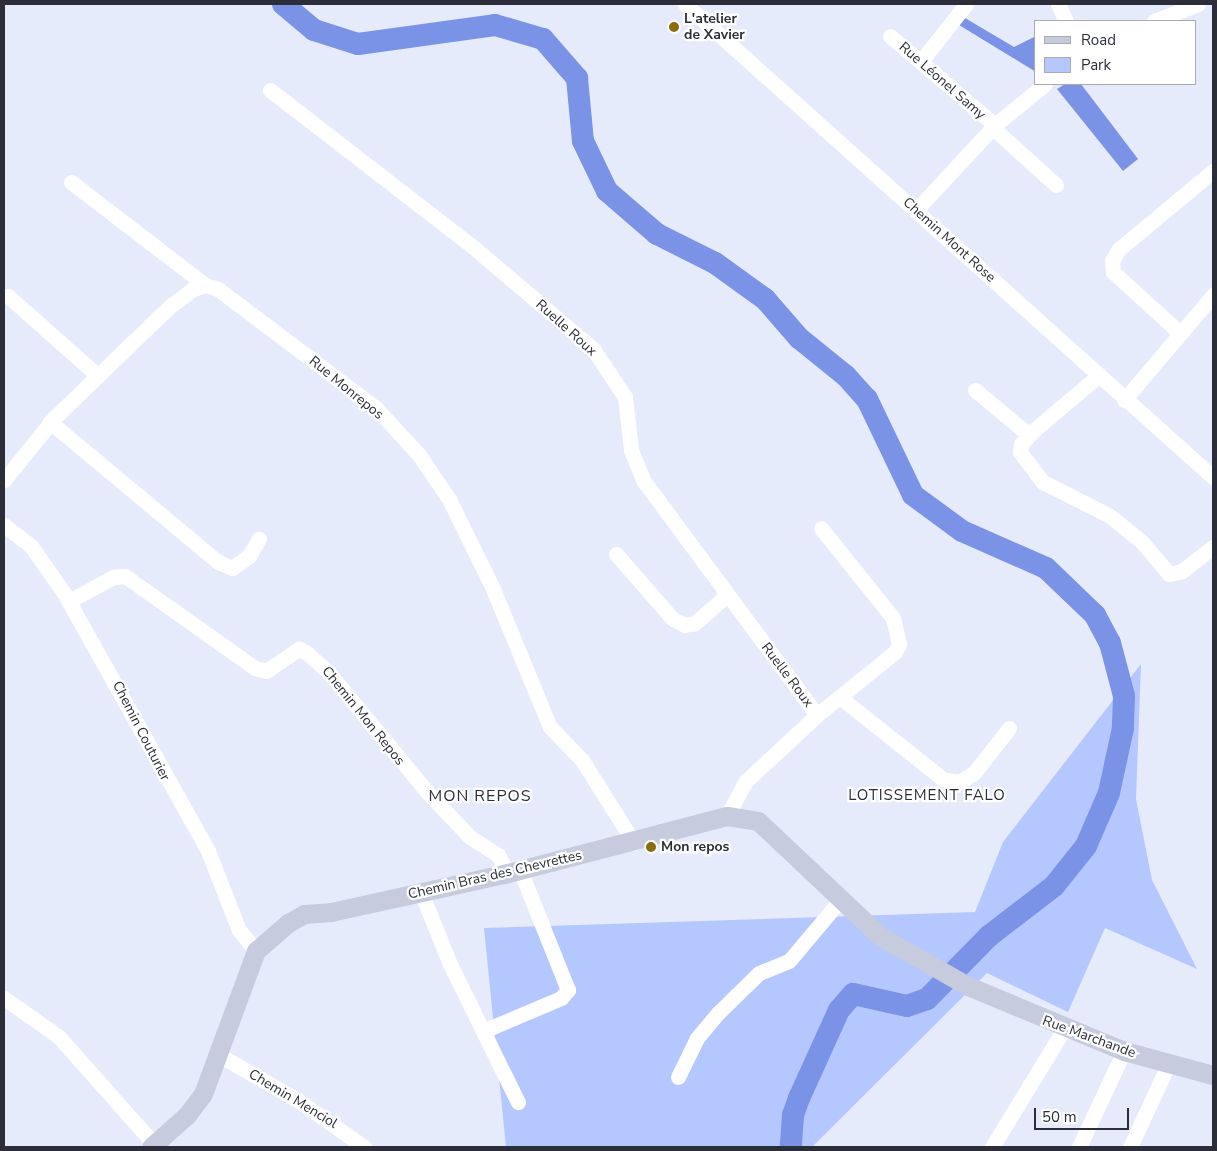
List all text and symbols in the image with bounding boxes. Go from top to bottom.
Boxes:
place label: L'atelier de Xavier [684,11,745,44]
legend [1034,20,1197,85]
marker: L'atelier de Xavier [668,21,680,33]
text: Road [1081,30,1116,50]
street label: Rue Léonel Samy [895,39,989,123]
text: Park [1081,55,1111,75]
street label: Chemin Mont Rose [899,194,999,286]
street label: Ruelle Roux [532,296,600,360]
street label: Rue Monrepos [305,353,387,423]
street label: Ruelle Roux [757,640,817,710]
street label: Chemin Mon Repos [318,663,408,769]
street label: Chemin Couturier [109,678,173,784]
district label: MON REPOS [427,786,533,806]
district label: LOTISSEMENT FALO [846,787,1008,805]
place label: Mon repos [661,839,729,855]
marker: Mon repos [645,841,657,853]
street label: Chemin Bras des Chevrettes [407,847,583,903]
street label: Rue Marchande [1040,1012,1138,1062]
street label: Chemin Menciol [246,1066,340,1132]
scale bar [1037,1098,1132,1130]
text: 50 m [1042,1107,1077,1127]

